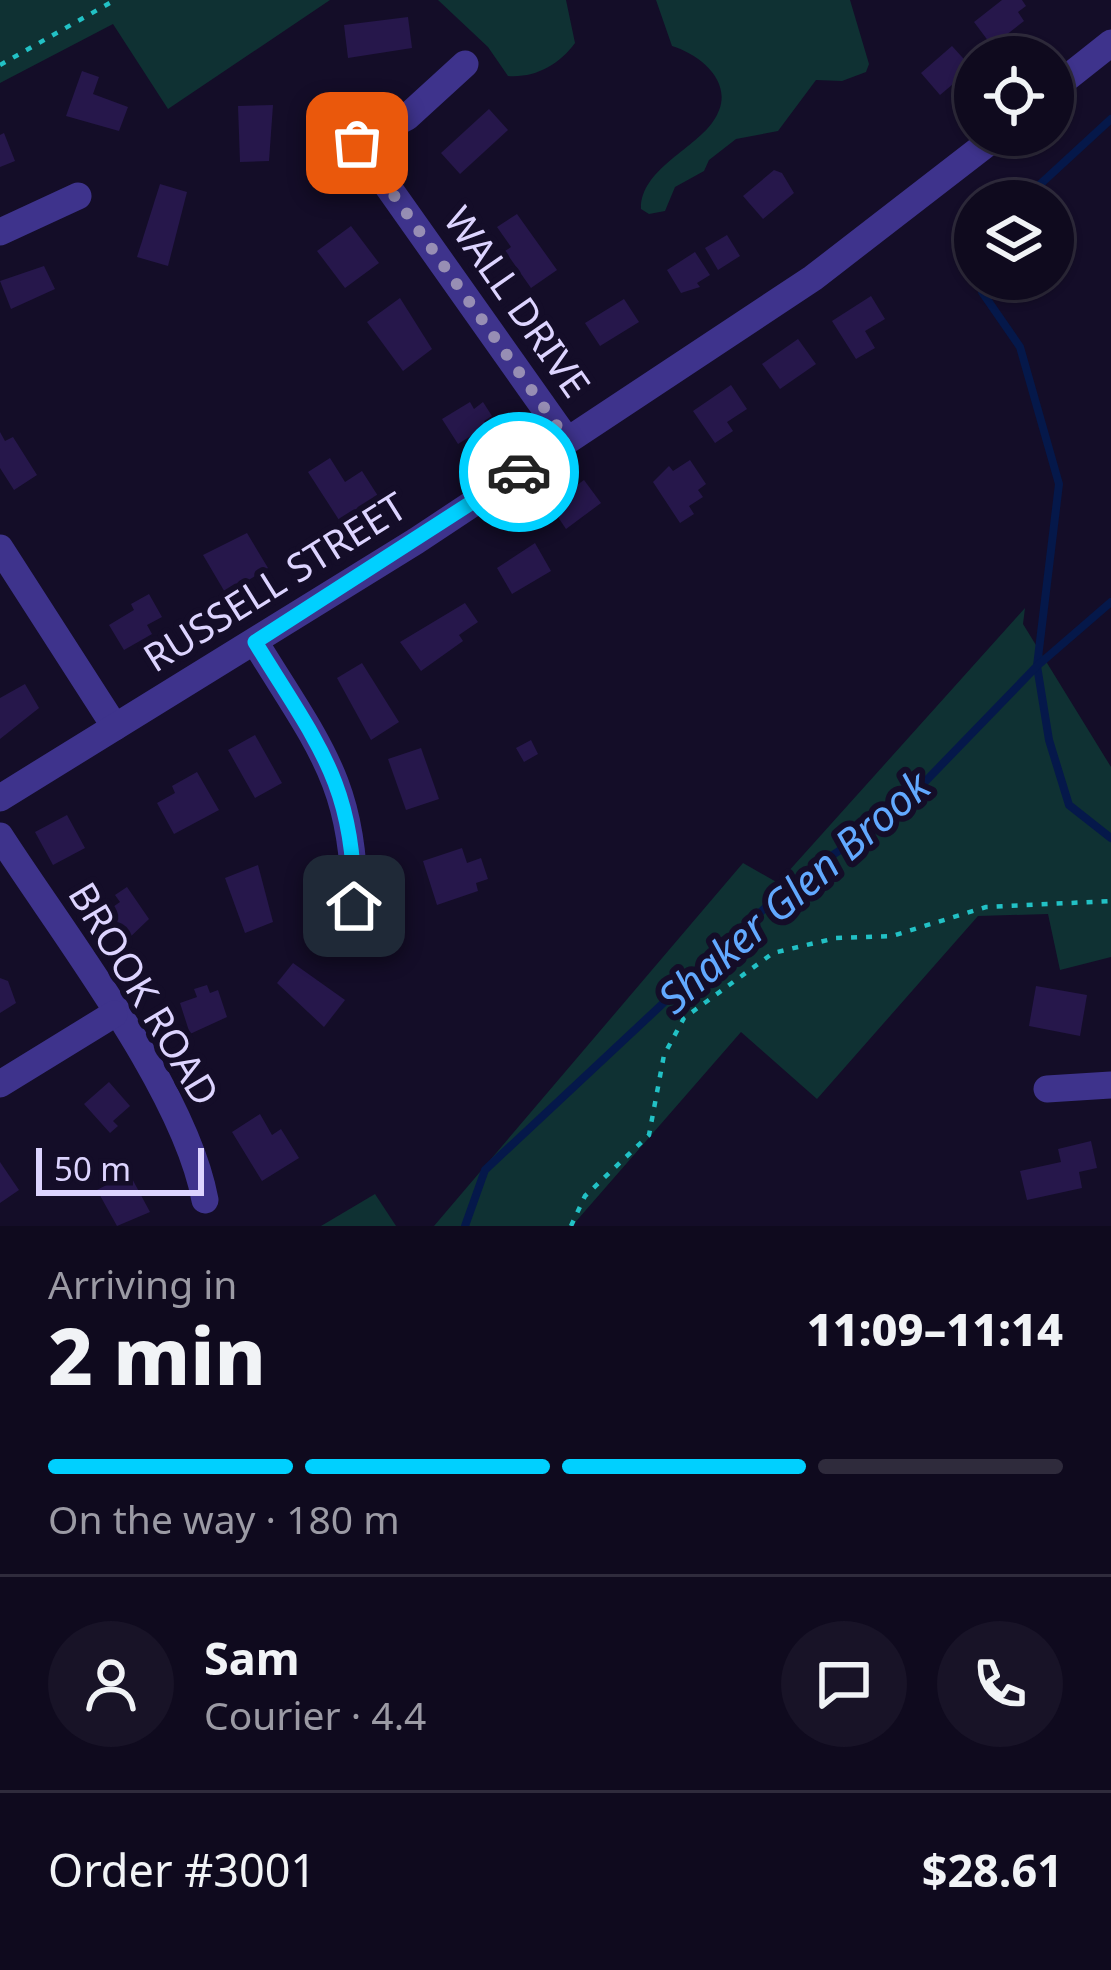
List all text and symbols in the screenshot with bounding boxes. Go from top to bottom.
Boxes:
map controls [954,36,1074,300]
button: locate [954,36,1074,156]
pin [306,92,408,194]
icon: bag [324,110,390,176]
button: layers [954,180,1074,300]
street label: WALL DRIVE [433,195,604,407]
courier [459,412,579,532]
icon: car [486,439,552,505]
street label: RUSSELL STREET [133,478,416,683]
water label: Shaker Glen Brook [645,756,943,1025]
pin [303,855,405,957]
street label: BROOK ROAD [58,872,233,1115]
icon: home [321,873,387,939]
scale bar [36,1142,204,1195]
text: 50 m [54,1146,131,1191]
text: Arriving in [48,1257,237,1310]
text: 11:09–11:14 [807,1298,1063,1359]
text: 2 min [48,1302,266,1408]
text: On the way · 180 m [48,1492,400,1545]
button: person [48,1621,174,1747]
button: chat [781,1621,907,1747]
button: phone [937,1621,1063,1747]
text: Sam [204,1627,300,1688]
text: Courier · 4.4 [204,1688,426,1741]
text: Order #3001 [48,1839,316,1900]
text: $28.61 [922,1839,1063,1900]

